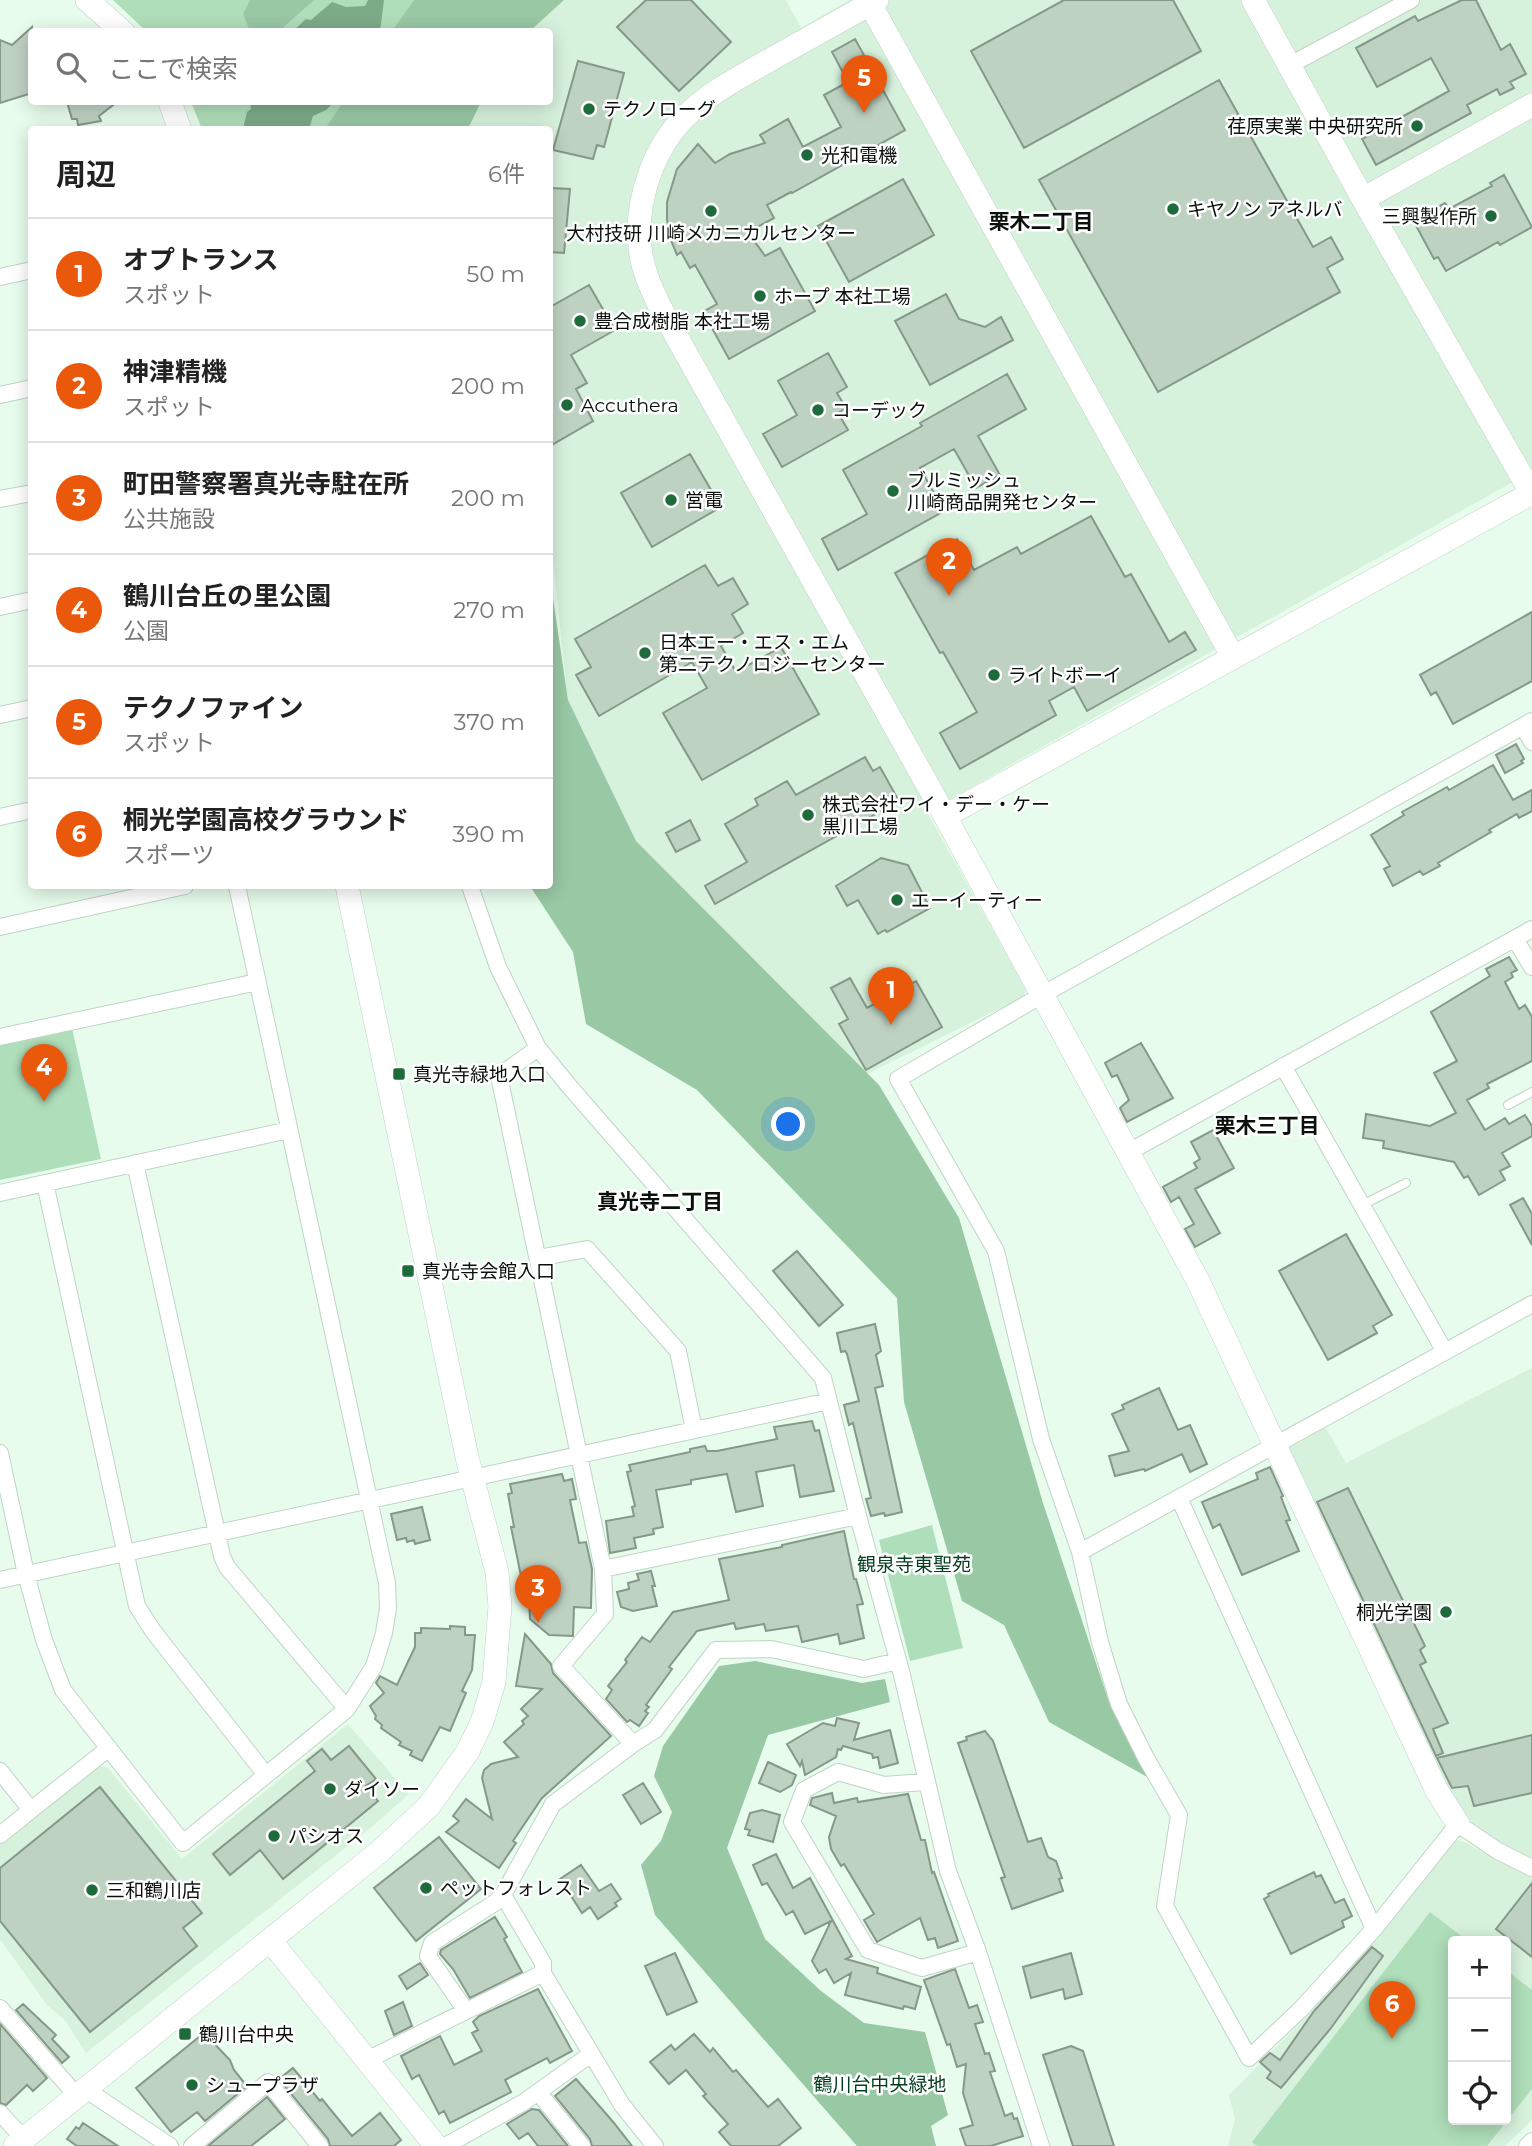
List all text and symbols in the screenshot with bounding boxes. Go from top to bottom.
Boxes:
search box [28,28,553,105]
icon: search [52,48,90,86]
text: ここで検索 [108,53,238,85]
pin: 5 [841,55,887,113]
place label: テクノローグ [603,98,716,121]
marker: テクノローグ [581,101,597,117]
place label: 荏原実業 中央研究所 [1227,115,1403,138]
marker: 荏原実業 中央研究所 [1409,118,1425,134]
place label: 光和電機 [821,144,897,167]
marker: 光和電機 [799,147,815,163]
text: 周辺 [56,156,116,193]
text: 6件 [488,160,525,188]
place label: キヤノン アネルバ [1187,198,1342,221]
marker: キヤノン アネルバ [1165,201,1181,217]
marker: 大村技研 川崎メカニカルセンター [703,203,719,219]
place label: 三興製作所 [1382,205,1477,228]
marker: 三興製作所 [1483,208,1499,224]
district label: 栗木二丁目 [989,209,1094,234]
place label: 大村技研 川崎メカニカルセンター [566,222,856,245]
text: オプトランス [123,244,278,276]
text: 1 [74,260,84,288]
text: 50 m [466,260,525,288]
text: スポット [123,281,215,309]
place label: ホープ 本社工場 [774,285,911,308]
marker: ホープ 本社工場 [752,288,768,304]
place label: 豊合成樹脂 本社工場 [594,310,770,333]
marker: 豊合成樹脂 本社工場 [572,313,588,329]
text: 神津精機 [123,356,227,388]
text: 2 [72,372,86,400]
text: 200 m [451,372,525,400]
text: スポット [123,393,215,421]
place label: Accuthera [581,394,679,417]
marker: Accuthera [559,397,575,413]
place label: コーデック [832,399,927,422]
marker: コーデック [810,402,826,418]
text: 町田警察署真光寺駐在所 [123,468,409,500]
place label: ブルミッシュ 川崎商品開発センター [907,469,1097,514]
marker: ブルミッシュ 川崎商品開発センター [885,483,901,499]
text: 3 [72,484,86,512]
text: 200 m [451,484,525,512]
place label: 営電 [685,489,723,512]
marker: 営電 [663,492,679,508]
text: 公共施設 [123,505,215,533]
pin: 2 [926,538,972,596]
text: 鶴川台丘の里公園 [123,580,331,612]
text: 4 [71,596,87,624]
text: 270 m [453,596,525,624]
text: 公園 [123,617,169,645]
place label: 日本エー・エス・エム 第二テクノロジーセンター [659,631,886,676]
marker: 日本エー・エス・エム 第二テクノロジーセンター [637,645,653,661]
place label: ライトボーイ [1008,664,1122,687]
marker: ライトボーイ [986,667,1002,683]
text: テクノファイン [123,692,303,724]
text: 5 [72,708,86,736]
text: 370 m [454,708,525,736]
text: スポット [123,729,215,757]
place label: 株式会社ワイ・デー・ケー 黒川工場 [822,793,1050,838]
text: 桐光学園高校グラウンド [123,804,409,836]
marker: 株式会社ワイ・デー・ケー 黒川工場 [800,807,816,823]
text: 6 [72,820,86,848]
text: 390 m [452,820,525,848]
text: スポーツ [123,841,215,869]
place label: エーイーティー [911,889,1043,912]
marker: エーイーティー [889,892,905,908]
pin: 1 [868,967,914,1025]
pin: 4 [21,1044,67,1102]
place label: 真光寺緑地入口 [413,1063,546,1086]
marker: 真光寺緑地入口 [391,1066,407,1082]
your location [771,1107,805,1141]
district label: 栗木三丁目 [1215,1113,1320,1138]
district label: 真光寺二丁目 [597,1189,723,1214]
place label: 真光寺会館入口 [422,1260,555,1283]
marker: 真光寺会館入口 [400,1263,416,1279]
park label: 観泉寺東聖苑 [857,1553,971,1576]
pin: 3 [515,1565,561,1623]
place label: 桐光学園 [1356,1601,1432,1624]
marker: 桐光学園 [1438,1604,1454,1620]
place label: ダイソー [344,1778,420,1801]
marker: ダイソー [322,1781,338,1797]
place label: パシオス [288,1825,364,1848]
marker: パシオス [266,1828,282,1844]
place label: ペットフォレスト [440,1877,592,1900]
place label: 三和鶴川店 [106,1879,201,1902]
marker: ペットフォレスト [418,1880,434,1896]
marker: 三和鶴川店 [84,1882,100,1898]
map controls [1448,1936,1511,2125]
button: + [1448,1936,1511,1999]
pin: 6 [1369,1981,1415,2039]
button: − [1448,1999,1511,2062]
place label: 鶴川台中央 [199,2023,294,2046]
marker: 鶴川台中央 [177,2026,193,2042]
button: locate [1448,2062,1511,2125]
park label: 鶴川台中央緑地 [813,2073,947,2096]
place label: シュープラザ [206,2074,319,2097]
marker: シュープラザ [184,2077,200,2093]

